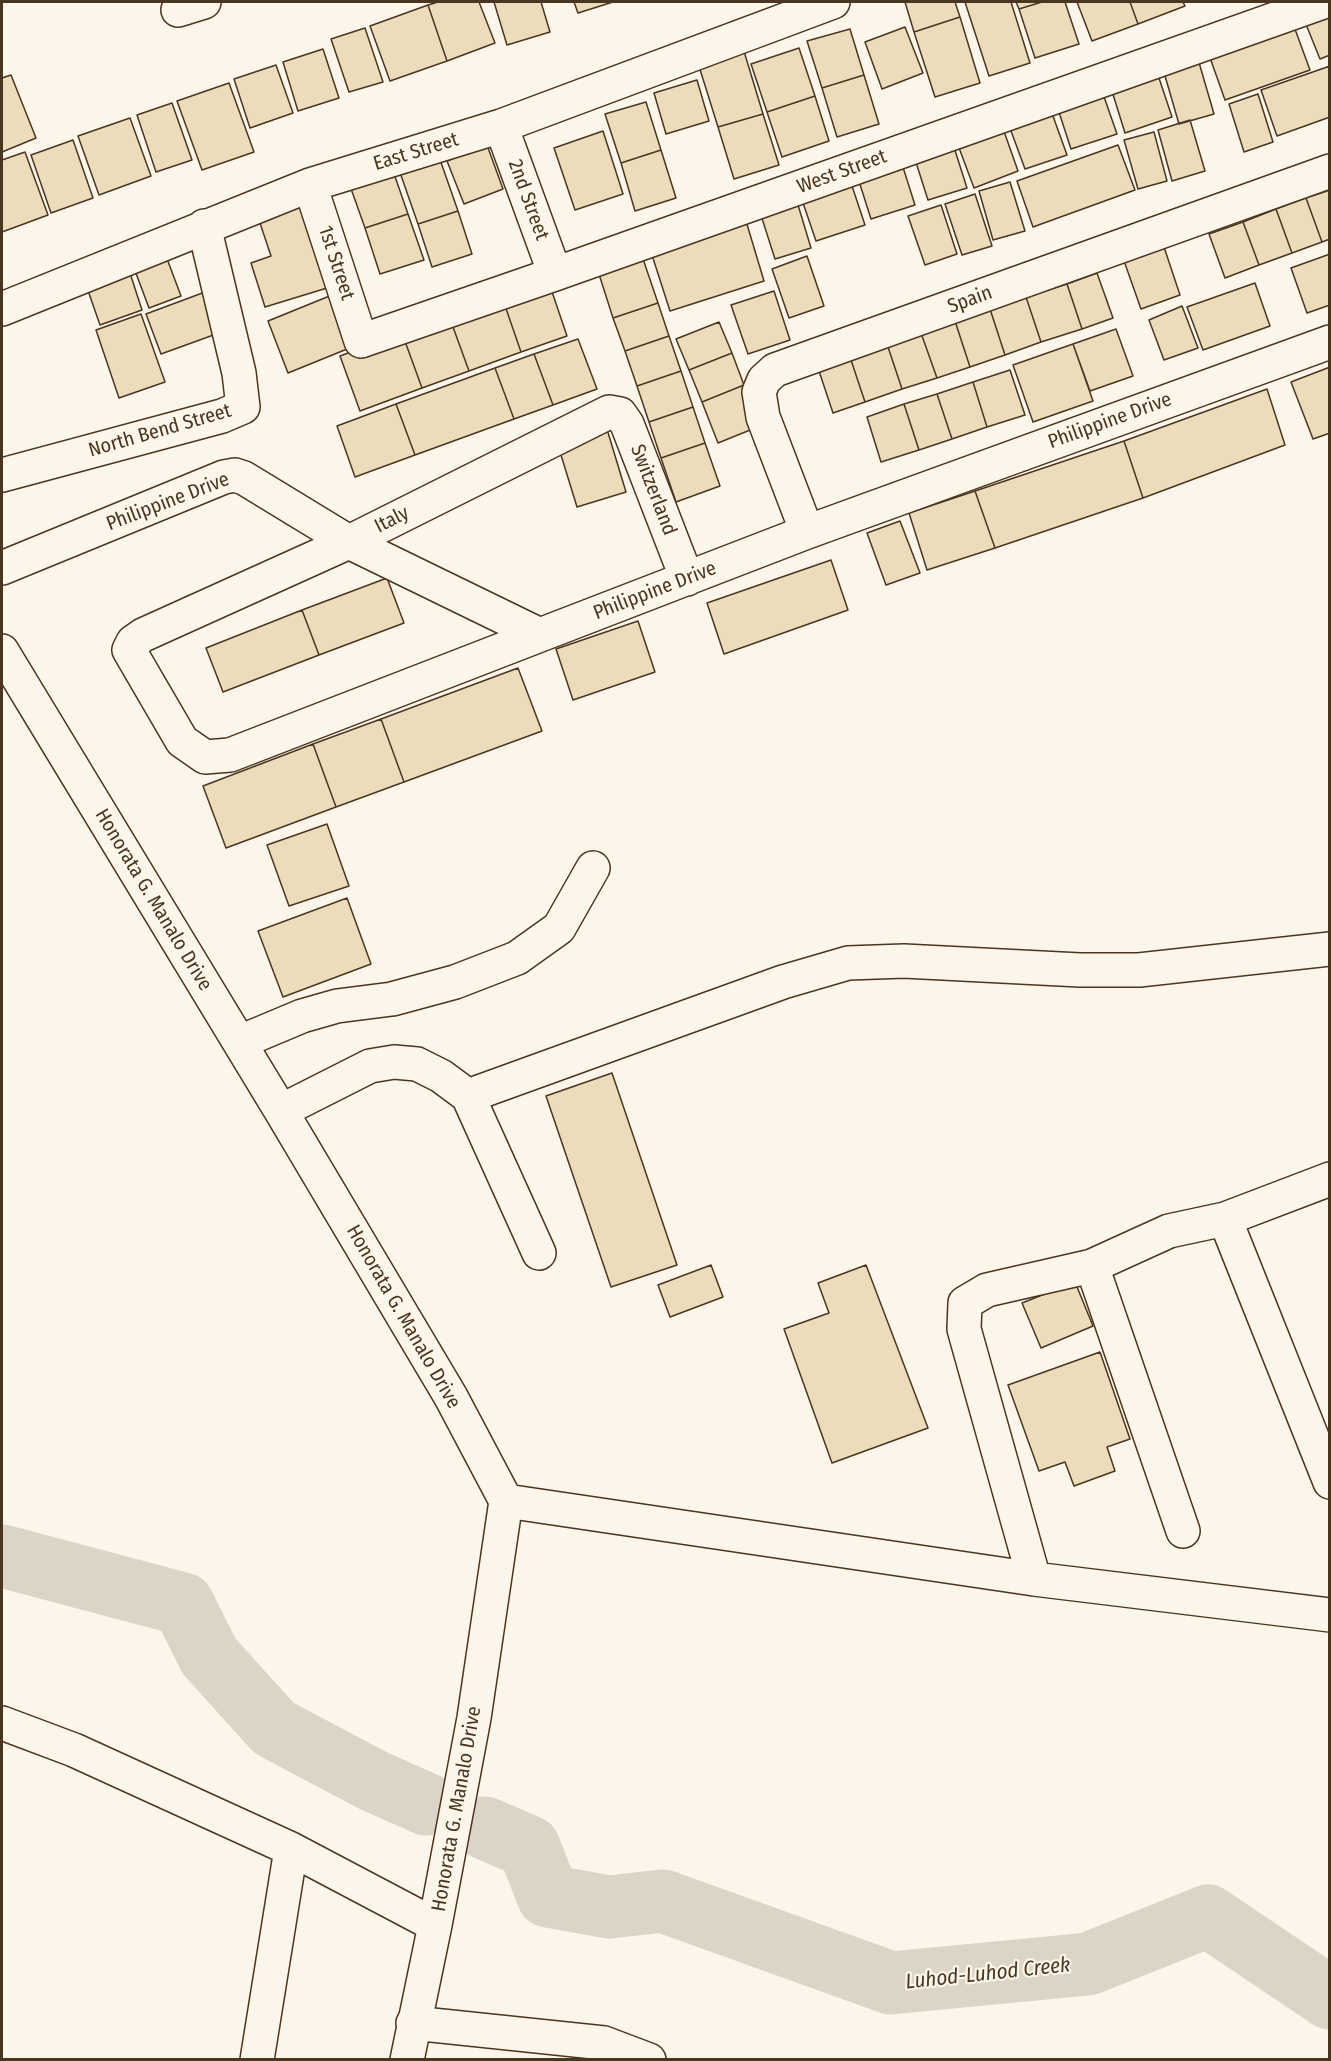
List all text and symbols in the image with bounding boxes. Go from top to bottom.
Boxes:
street label: East Street [371,128,461,176]
street label: West Street [794,145,890,199]
street label: 2nd Street [502,156,554,244]
street label: 1st Street [313,223,359,303]
street label: Spain [944,281,996,319]
street label: Philippine Drive [1045,388,1175,454]
street label: North Bend Street [86,399,234,463]
street label: Switzerland [625,441,681,539]
street label: Philippine Drive [103,468,233,536]
street label: Italy [371,501,413,539]
street label: Philippine Drive [590,557,720,625]
street label: Honorata G. Manalo Drive [89,805,217,995]
street label: Honorata G. Manalo Drive [341,1221,465,1413]
street label: Honorata G. Manalo Drive [427,1704,487,1914]
water label: Luhod-Luhod Creek [904,1953,1072,1995]

